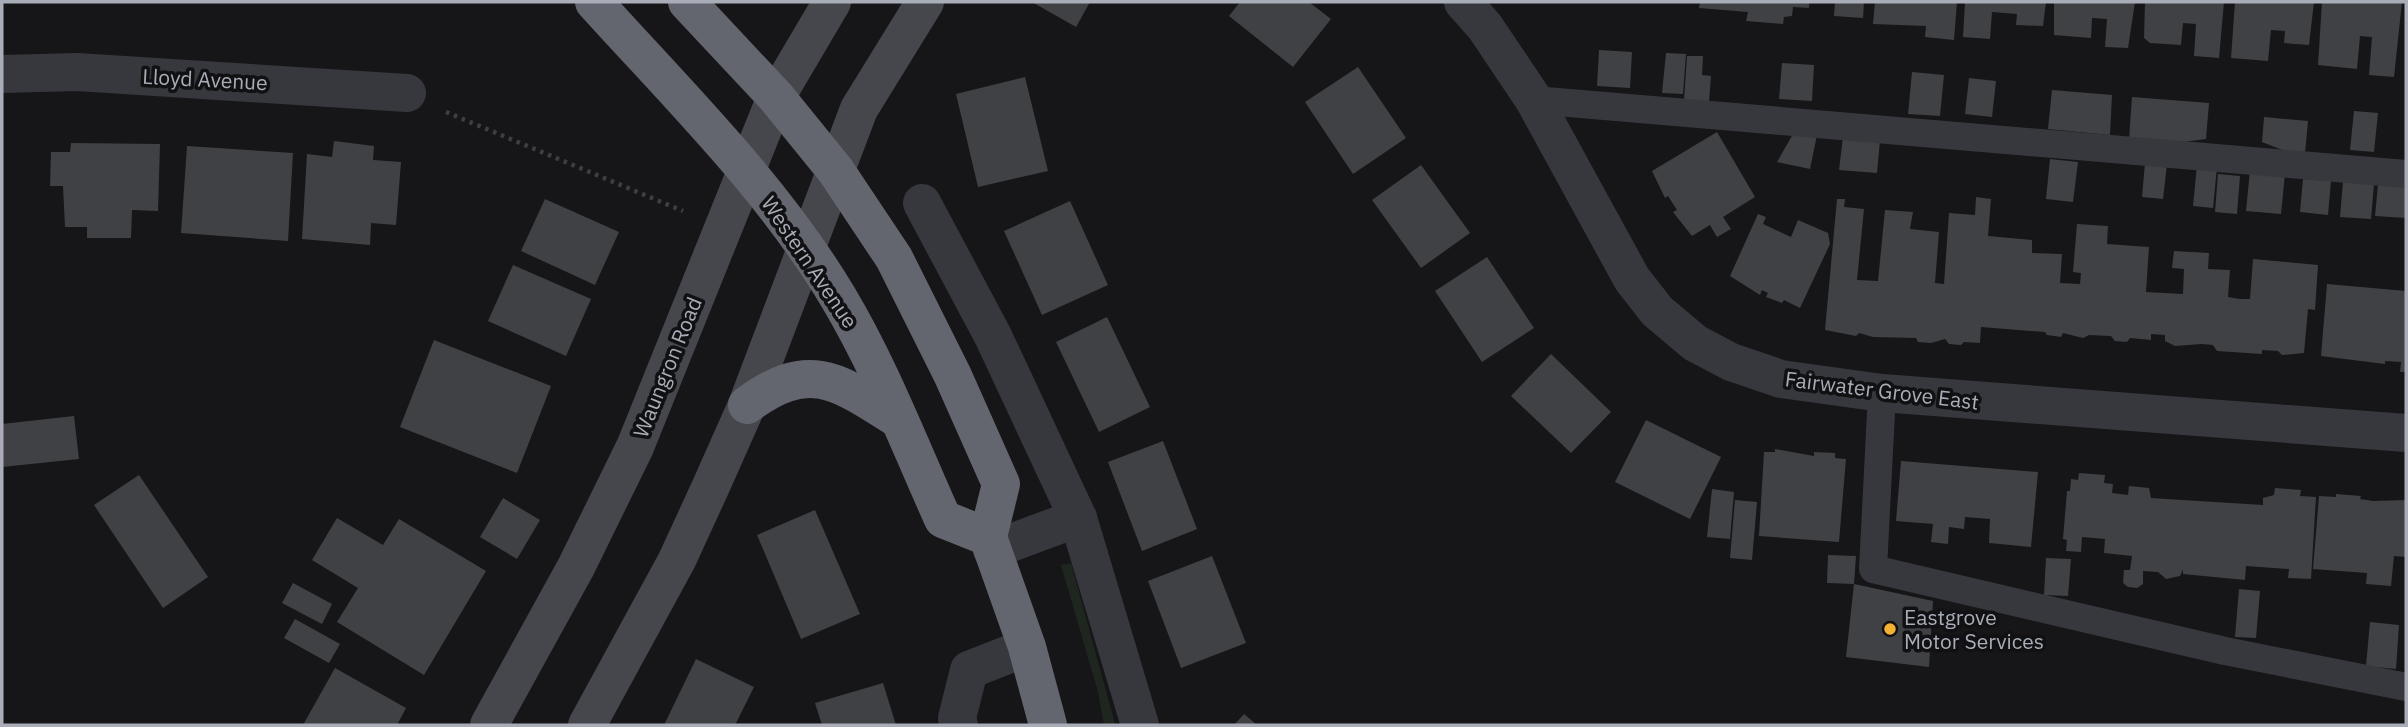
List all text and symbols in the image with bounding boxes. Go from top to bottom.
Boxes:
street label: Lloyd Avenue [142,62,268,96]
street label: Western Avenue [755,191,865,333]
street label: Waungron Road [626,293,708,441]
street label: Fairwater Grove East [1783,364,1981,416]
place label: Eastgrove Motor Services [1904,603,2044,655]
marker: Eastgrove Motor Services [1882,621,1898,637]

